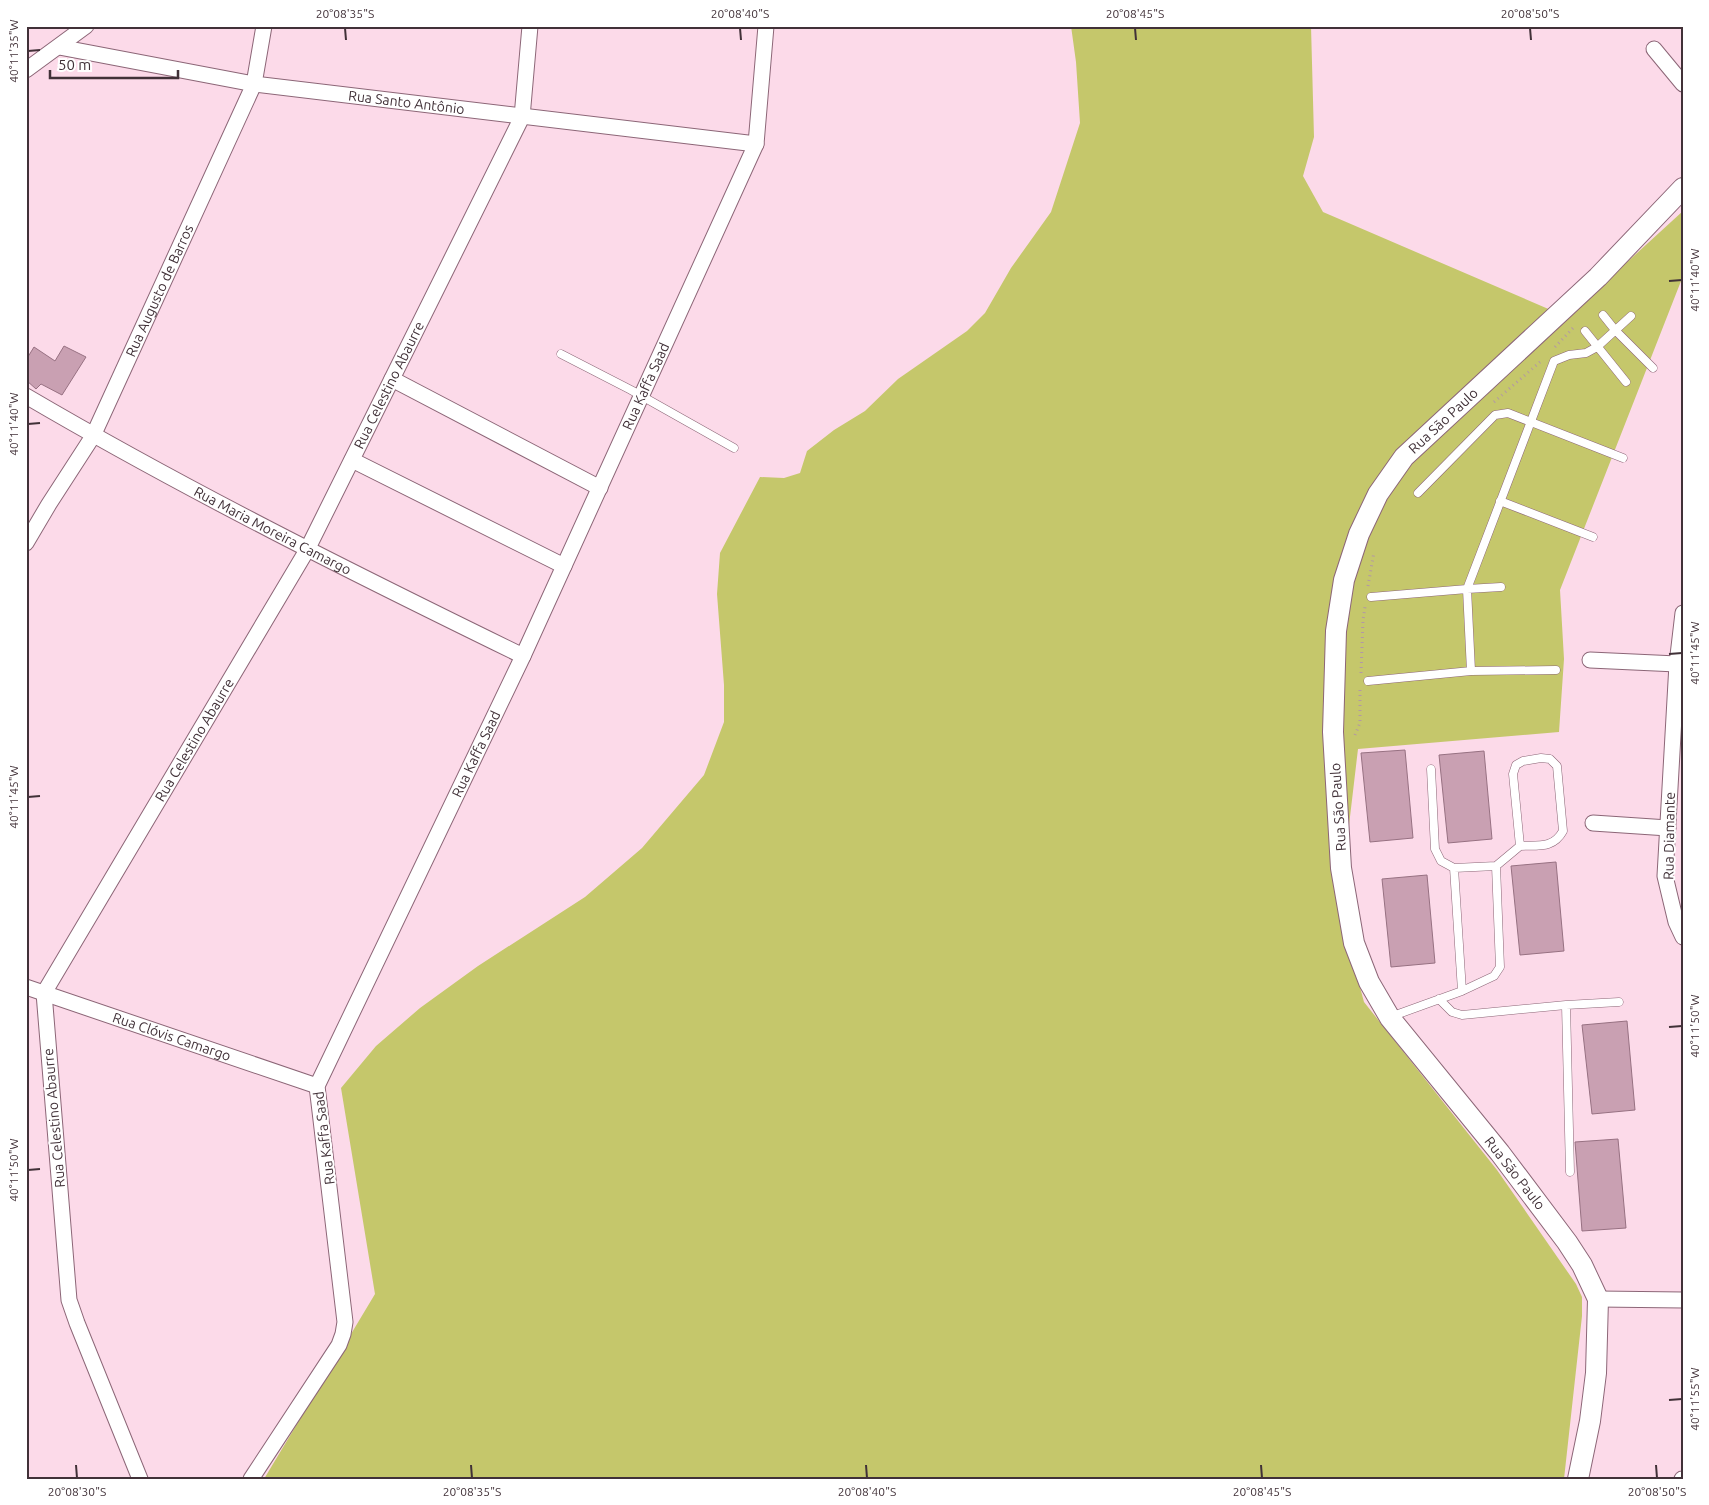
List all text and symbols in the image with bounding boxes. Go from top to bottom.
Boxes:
text: 20°08'35"S [316,7,374,20]
text: 20°08'40"S [711,7,769,20]
text: 20°08'45"S [1106,7,1164,20]
text: 20°08'50"S [1501,7,1559,20]
text: 40°11'35"W [7,19,20,83]
scale bar [50,48,178,80]
text: 50 m [58,56,91,73]
street label: Rua Santo Antônio [347,87,465,117]
street label: Rua Augusto de Barros [122,222,197,359]
text: 40°11'40"W [1688,248,1701,312]
street label: Rua Celestino Abaurre [351,319,427,451]
street label: Rua Kaffa Saad [619,340,672,432]
street label: Rua São Paulo [1405,385,1481,457]
text: 40°11'40"W [7,392,20,456]
street label: Rua Maria Moreira Camargo [191,483,354,578]
text: 40°11'45"W [1688,621,1701,685]
street label: Rua Celestino Abaurre [152,676,237,804]
street label: Rua Kaffa Saad [449,708,504,800]
street label: Rua São Paulo [1327,762,1349,852]
text: 40°11'45"W [7,765,20,829]
street label: Rua Diamante [1660,792,1678,880]
text: 40°11'50"W [1688,994,1701,1058]
street label: Rua Clóvis Camargo [111,1009,233,1064]
street label: Rua Celestino Abaurre [40,1048,68,1188]
street label: Rua Kaffa Saad [310,1090,338,1186]
street label: Rua São Paulo [1481,1133,1549,1213]
text: 40°11'50"W [7,1138,20,1202]
text: 40°11'55"W [1688,1367,1701,1431]
text: 20°08'30"S [48,1485,106,1498]
text: 20°08'35"S [443,1485,501,1498]
text: 20°08'40"S [838,1485,896,1498]
text: 20°08'45"S [1233,1485,1291,1498]
text: 20°08'50"S [1628,1485,1686,1498]

